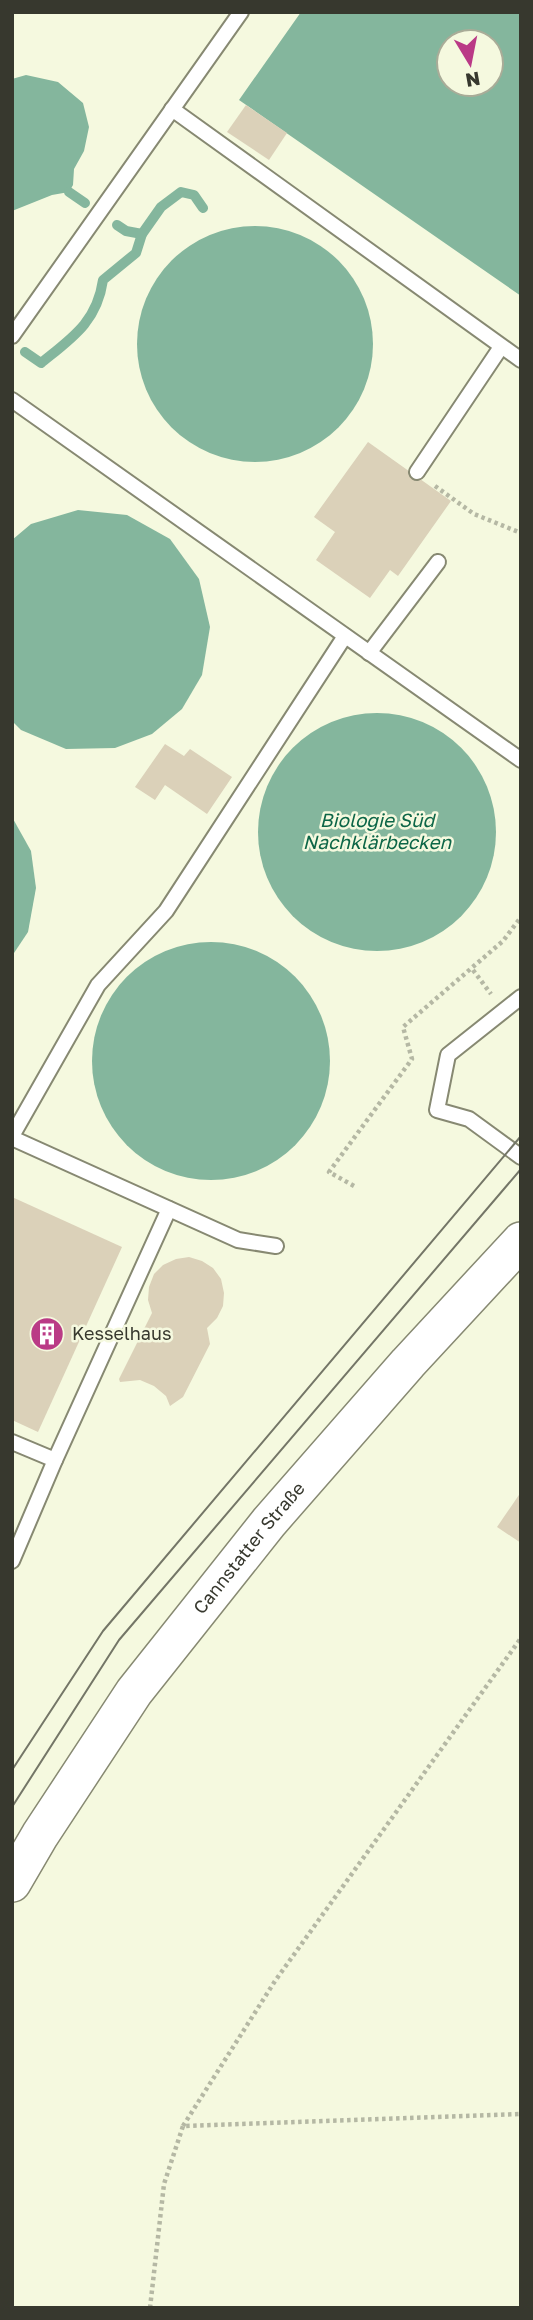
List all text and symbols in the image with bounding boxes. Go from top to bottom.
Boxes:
north arrow [435,28,505,98]
text: N [464,68,482,93]
water label: Biologie Süd Nachklärbecken [303,808,452,853]
building icon: Kesselhaus [28,1315,66,1353]
place label: Kesselhaus [72,1322,171,1344]
street label: Cannstatter Straße [188,1477,309,1618]

